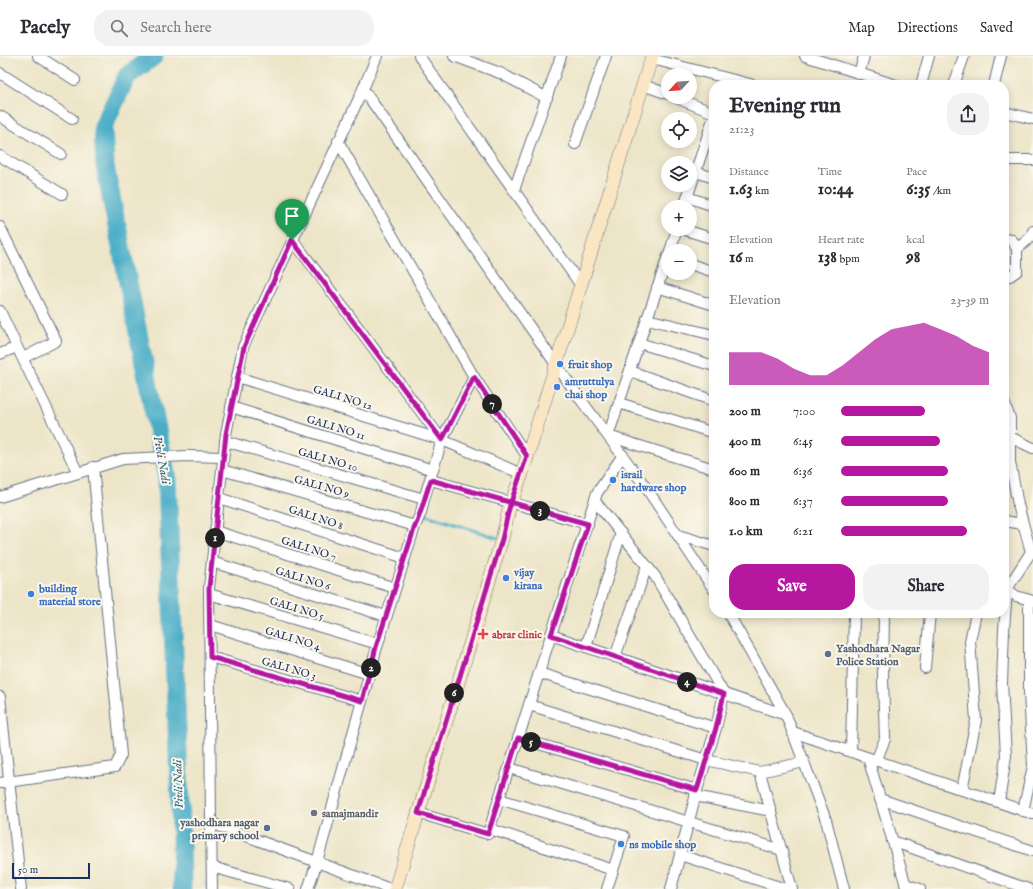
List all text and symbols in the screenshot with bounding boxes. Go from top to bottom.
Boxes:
search box [94,10,374,46]
text: Pacely [20,16,70,40]
icon: search [108,17,130,39]
text: Search here [140,18,212,37]
text: Map [848,19,875,37]
text: Directions [897,19,958,37]
text: Saved [980,19,1013,37]
north arrow [661,68,697,104]
map controls [661,68,697,280]
text: Evening run [729,92,841,120]
button: share [947,93,989,135]
button: locate [661,112,697,148]
text: 21:23 [729,121,754,138]
button: layers [661,156,697,192]
text: Distance [729,165,769,179]
text: Time [818,165,842,179]
text: Pace [906,165,927,179]
text: 1.63 [729,179,753,200]
text: 10:44 [818,179,853,200]
text: 6:35 [906,179,931,200]
text: km [753,184,769,198]
text: /km [931,184,951,198]
pin [275,199,309,240]
button: + [661,200,697,236]
icon: arrive [281,205,303,227]
text: Elevation [729,233,773,247]
text: Heart rate [818,233,865,247]
text: kcal [906,233,925,247]
button: − [661,244,697,280]
text: 16 [729,247,743,268]
text: 138 [818,247,837,268]
text: 98 [906,247,920,268]
text: m [743,252,753,266]
text: bpm [837,252,860,266]
text: Elevation [729,292,781,309]
text: 23–39 m [950,292,989,309]
place label: fruit shop [568,358,612,372]
marker: fruit shop [555,359,565,369]
place label: amruttulya chai shop [565,375,614,402]
street label: GALI NO 12 [311,382,374,414]
marker: amruttulya chai shop [552,382,562,392]
pin: 7 [482,394,502,414]
text: 7 [489,397,495,411]
text: 200 m [729,403,761,420]
text: 7:00 [793,403,815,420]
street label: GALI NO 11 [305,412,367,443]
text: 400 m [729,433,761,450]
text: 6:45 [793,433,813,450]
water label: Pivli Nadi [150,435,173,487]
street label: GALI NO 10 [296,445,359,475]
text: 600 m [729,463,760,480]
text: 6:36 [793,463,812,480]
place label: israil hardware shop [620,468,686,495]
street label: GALI NO 9 [293,472,351,502]
marker: israil hardware shop [608,475,618,485]
text: 800 m [729,493,760,510]
text: 6:37 [793,493,813,510]
pin: 3 [530,501,550,521]
street label: GALI NO 8 [287,503,345,533]
text: 3 [538,504,542,518]
text: 1.0 km [729,523,763,540]
text: 6:21 [793,523,813,540]
pin: 1 [205,528,225,548]
text: 1 [213,531,217,545]
street label: GALI NO 7 [279,533,338,564]
street label: GALI NO 6 [274,564,332,594]
button: Save [729,564,855,610]
button: Share [863,564,989,610]
place label: vijay kirana [513,566,542,593]
marker: vijay kirana [501,573,511,583]
place label: building material store [38,582,101,609]
marker: building material store [26,589,36,599]
street label: GALI NO 5 [268,594,326,624]
street label: GALI NO 4 [263,624,323,654]
marker: abrar clinic [477,628,489,640]
place label: abrar clinic [492,628,542,642]
place label: Yashodhara Nagar Police Station [836,642,921,669]
marker: Yashodhara Nagar Police Station [823,649,833,659]
street label: GALI NO 3 [260,655,318,683]
pin: 2 [361,658,381,678]
text: 2 [368,661,374,675]
pin: 4 [677,672,697,692]
text: 4 [684,675,690,689]
pin: 6 [444,683,464,703]
text: 6 [452,686,456,700]
pin: 5 [521,732,541,752]
text: 5 [529,735,533,749]
water label: Pivli Nadi [170,758,187,809]
place label: samajmandir [322,807,379,821]
marker: samajmandir [309,808,319,818]
place label: yashodhara nagar primary school [179,816,260,843]
marker: yashodhara nagar primary school [262,823,272,833]
place label: ns mobile shop [629,838,696,852]
marker: ns mobile shop [616,839,626,849]
scale bar [12,861,90,880]
text: 50 m [18,863,38,877]

